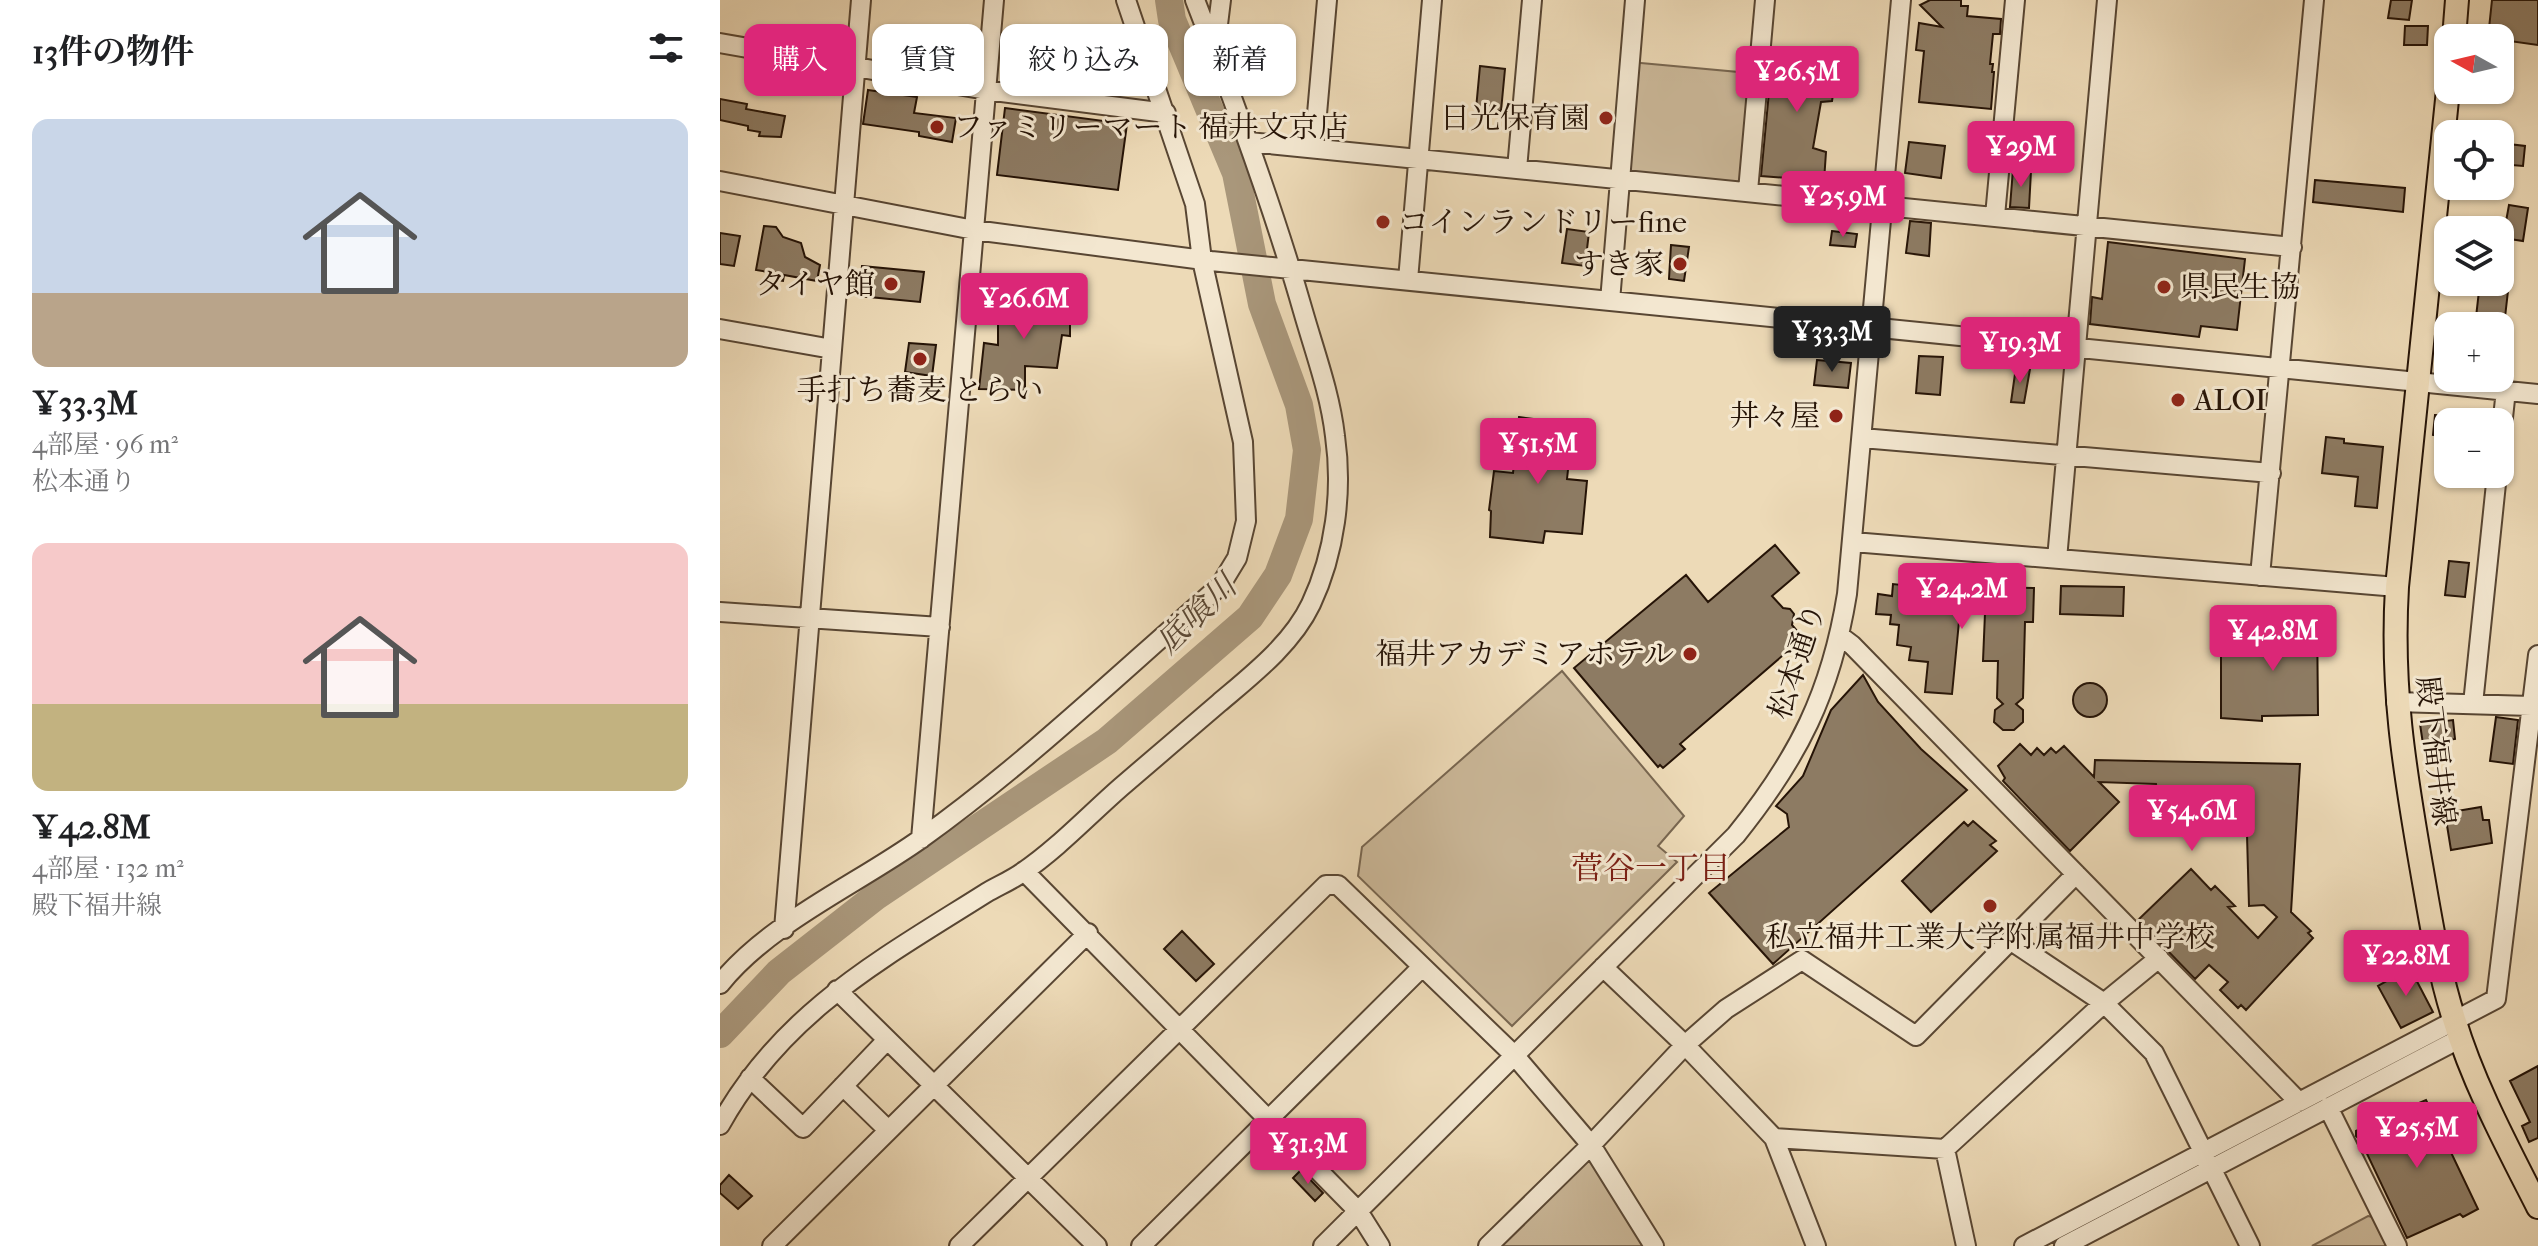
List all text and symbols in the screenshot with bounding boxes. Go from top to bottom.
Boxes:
chip: 購入 [744,24,856,96]
chip: 賃貸 [872,24,984,96]
chip: 絞り込み [1000,24,1168,96]
chip: 新着 [1184,24,1296,96]
north arrow [2434,24,2514,104]
map controls [2434,24,2514,488]
icon: filters [644,26,688,70]
text: 13件の物件 [32,32,194,72]
pin: ¥26.5M [1732,46,1862,114]
text: ¥26.5M [1754,56,1840,87]
place label: 日光保育園 [1440,101,1590,136]
marker: 日光保育園 [1597,109,1615,127]
place label: ファミリーマート 福井文京店 [953,110,1349,145]
marker: ファミリーマート 福井文京店 [928,118,946,136]
button: locate [2434,120,2514,200]
pin: ¥29M [1974,121,2068,189]
text: ¥29M [1985,131,2057,162]
icon: home [288,171,432,315]
pin: ¥25.9M [1778,171,1908,239]
text: ¥25.9M [1800,181,1886,212]
place label: コインランドリーfine [1399,205,1687,240]
marker: コインランドリーfine [1374,213,1392,231]
button: layers [2434,216,2514,296]
place label: すき家 [1574,247,1664,282]
marker: すき家 [1671,255,1689,273]
place label: タイヤ館 [756,267,875,302]
place label: 県民生協 [2180,270,2300,305]
pin: ¥26.6M [959,273,1089,341]
marker: タイヤ館 [882,275,900,293]
marker: 県民生協 [2155,278,2173,296]
text: ¥26.6M [979,283,1069,314]
pin: ¥33.3M [1767,306,1897,374]
button: + [2434,312,2514,392]
text: ¥33.3M [1792,316,1873,347]
pin: ¥19.3M [1955,317,2085,385]
text: ¥19.3M [1979,327,2061,358]
marker: 手打ち蕎麦 とらい [911,350,929,368]
place label: 手打ち蕎麦 とらい [797,373,1043,408]
text: ¥33.3M [32,383,138,423]
place label: ALOI [2193,383,2267,418]
marker: ALOI [2169,391,2187,409]
place label: 丼々屋 [1730,399,1820,434]
marker: 丼々屋 [1827,407,1845,425]
button: − [2434,408,2514,488]
pin: ¥51.5M [1473,418,1603,486]
text: ¥51.5M [1498,428,1578,459]
text: 4部屋 · 96 m² [32,429,178,460]
text: 松本通り [32,466,136,497]
pin: ¥24.2M [1897,563,2027,631]
water label: 底喰川 [1149,566,1246,661]
text: ¥24.2M [1916,573,2008,604]
icon: home [288,595,432,739]
street label: 松本通り [1762,599,1833,724]
pin: ¥42.8M [2208,605,2338,673]
text: ¥42.8M [2228,615,2318,646]
place label: 福井アカデミアホテル [1376,637,1674,672]
marker: 福井アカデミアホテル [1681,645,1699,663]
street label: 殿下福井線 [2409,674,2462,828]
pin: ¥54.6M [2127,785,2257,853]
text: ¥54.6M [2147,795,2237,826]
text: ¥42.8M [32,807,151,847]
district label: 菅谷一丁目 [1571,850,1731,887]
text: 4部屋 · 132 m² [32,853,184,884]
text: 殿下福井線 [32,890,162,921]
marker: 私立福井工業大学附属福井中学校 [1981,897,1999,915]
place label: 私立福井工業大学附属福井中学校 [1765,920,2215,955]
pin: ¥22.8M [2341,930,2471,998]
text: ¥22.8M [2362,940,2450,971]
pin: ¥25.5M [2352,1102,2482,1170]
text: ¥25.5M [2375,1112,2459,1143]
pin: ¥31.3M [1243,1118,1373,1186]
text: ¥31.3M [1268,1128,1348,1159]

